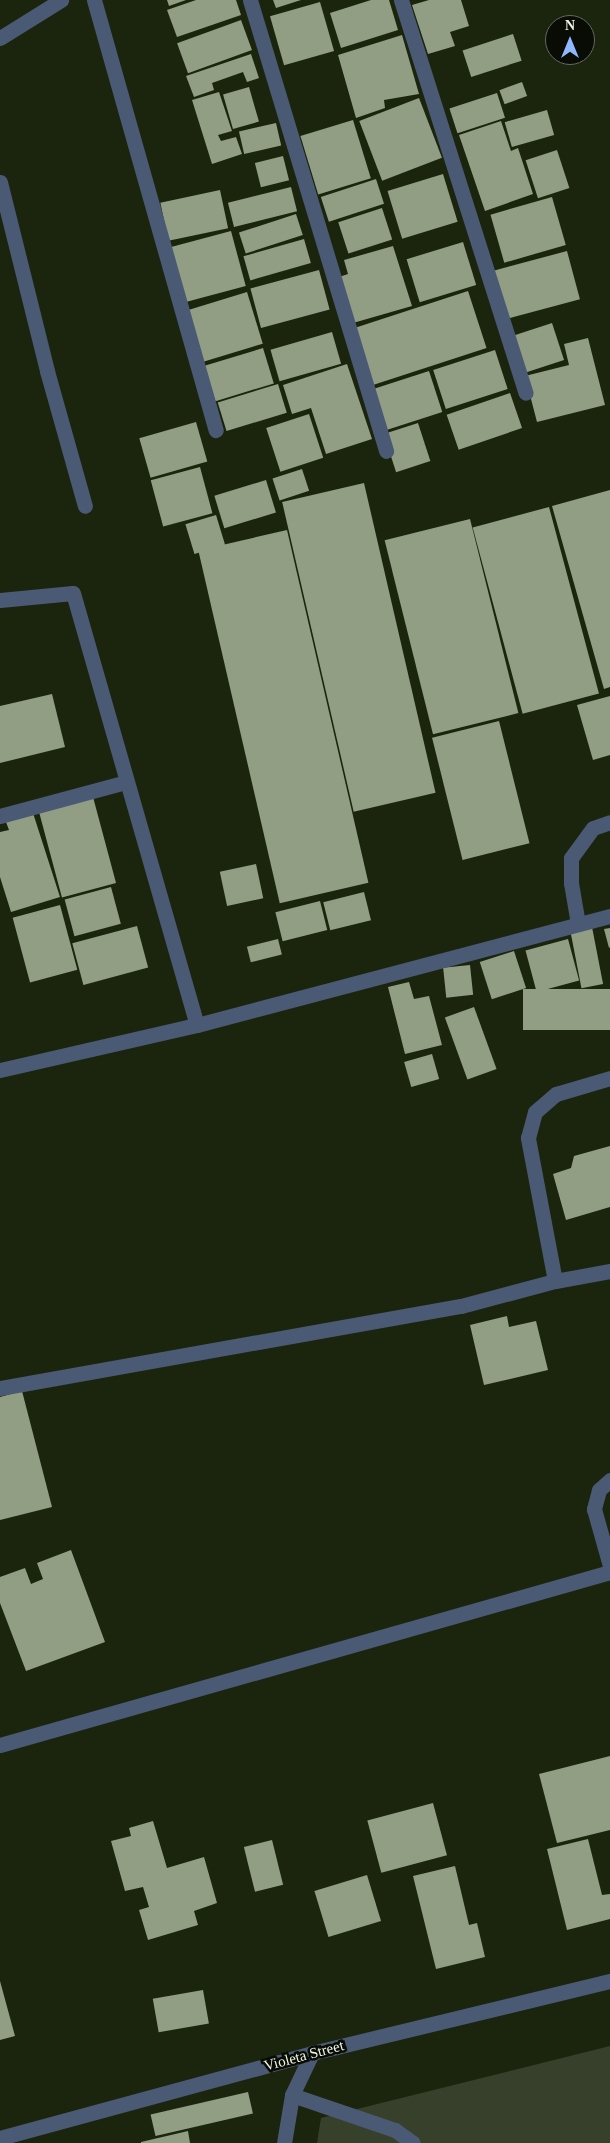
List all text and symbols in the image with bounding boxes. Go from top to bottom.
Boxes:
north arrow [545,15,595,65]
text: N [565,18,575,33]
street label: Violeta Street [262,2037,346,2075]

